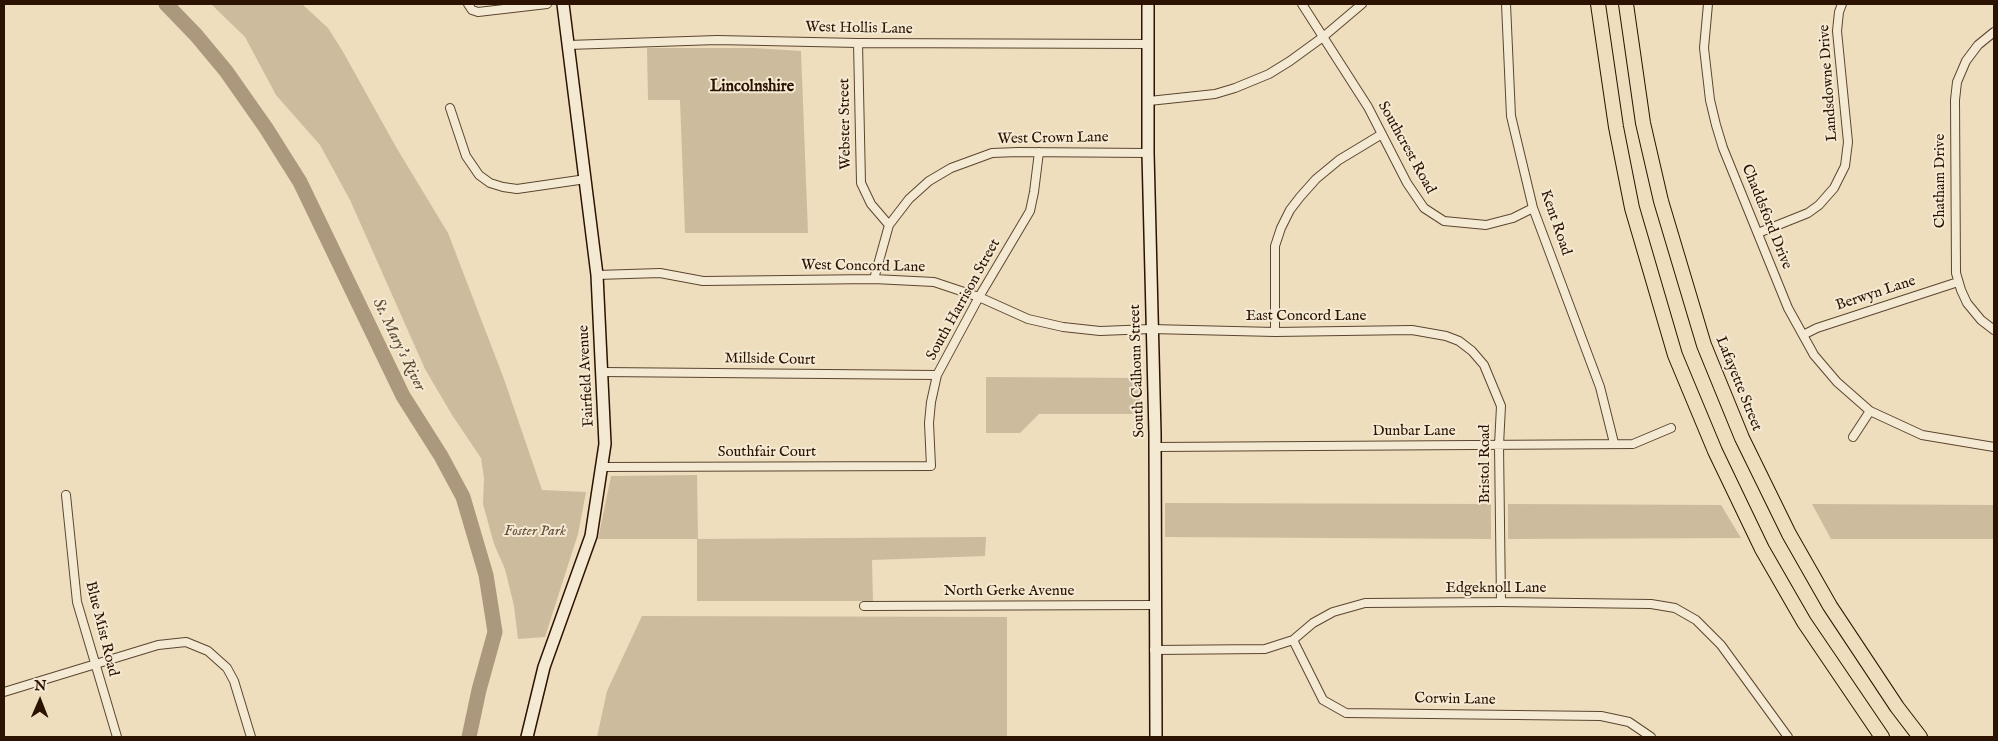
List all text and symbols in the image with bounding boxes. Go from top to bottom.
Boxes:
street label: West Hollis Lane [805,19,913,39]
street label: Landsdowne Drive [1816,24,1842,142]
district label: Lincolnshire [710,78,794,98]
street label: Webster Street [836,78,856,170]
street label: Southcrest Road [1373,99,1439,197]
street label: West Crown Lane [997,129,1109,149]
street label: Chatham Drive [1932,134,1950,228]
street label: Chaddsford Drive [1737,162,1795,272]
street label: Kent Road [1535,188,1575,258]
street label: South Harrison Street [923,236,1005,364]
street label: West Concord Lane [801,257,925,277]
street label: Berwyn Lane [1834,273,1918,315]
water label: St. Mary's River [367,296,429,394]
street label: South Calhoun Street [1127,304,1149,438]
street label: East Concord Lane [1246,308,1366,326]
street label: Fairfield Avenue [575,325,599,427]
street label: Lafayette Street [1711,334,1765,434]
street label: Millside Court [724,350,816,370]
street label: Dunbar Lane [1372,423,1456,441]
street label: Bristol Road [1477,424,1495,504]
street label: Southfair Court [718,444,816,462]
park label: Foster Park [504,523,566,541]
street label: Blue Mist Road [80,579,122,679]
street label: Edgeknoll Lane [1446,580,1546,598]
street label: North Gerke Avenue [944,583,1074,601]
north arrow [15,676,65,726]
text: N [34,677,46,695]
street label: Corwin Lane [1414,690,1496,710]

